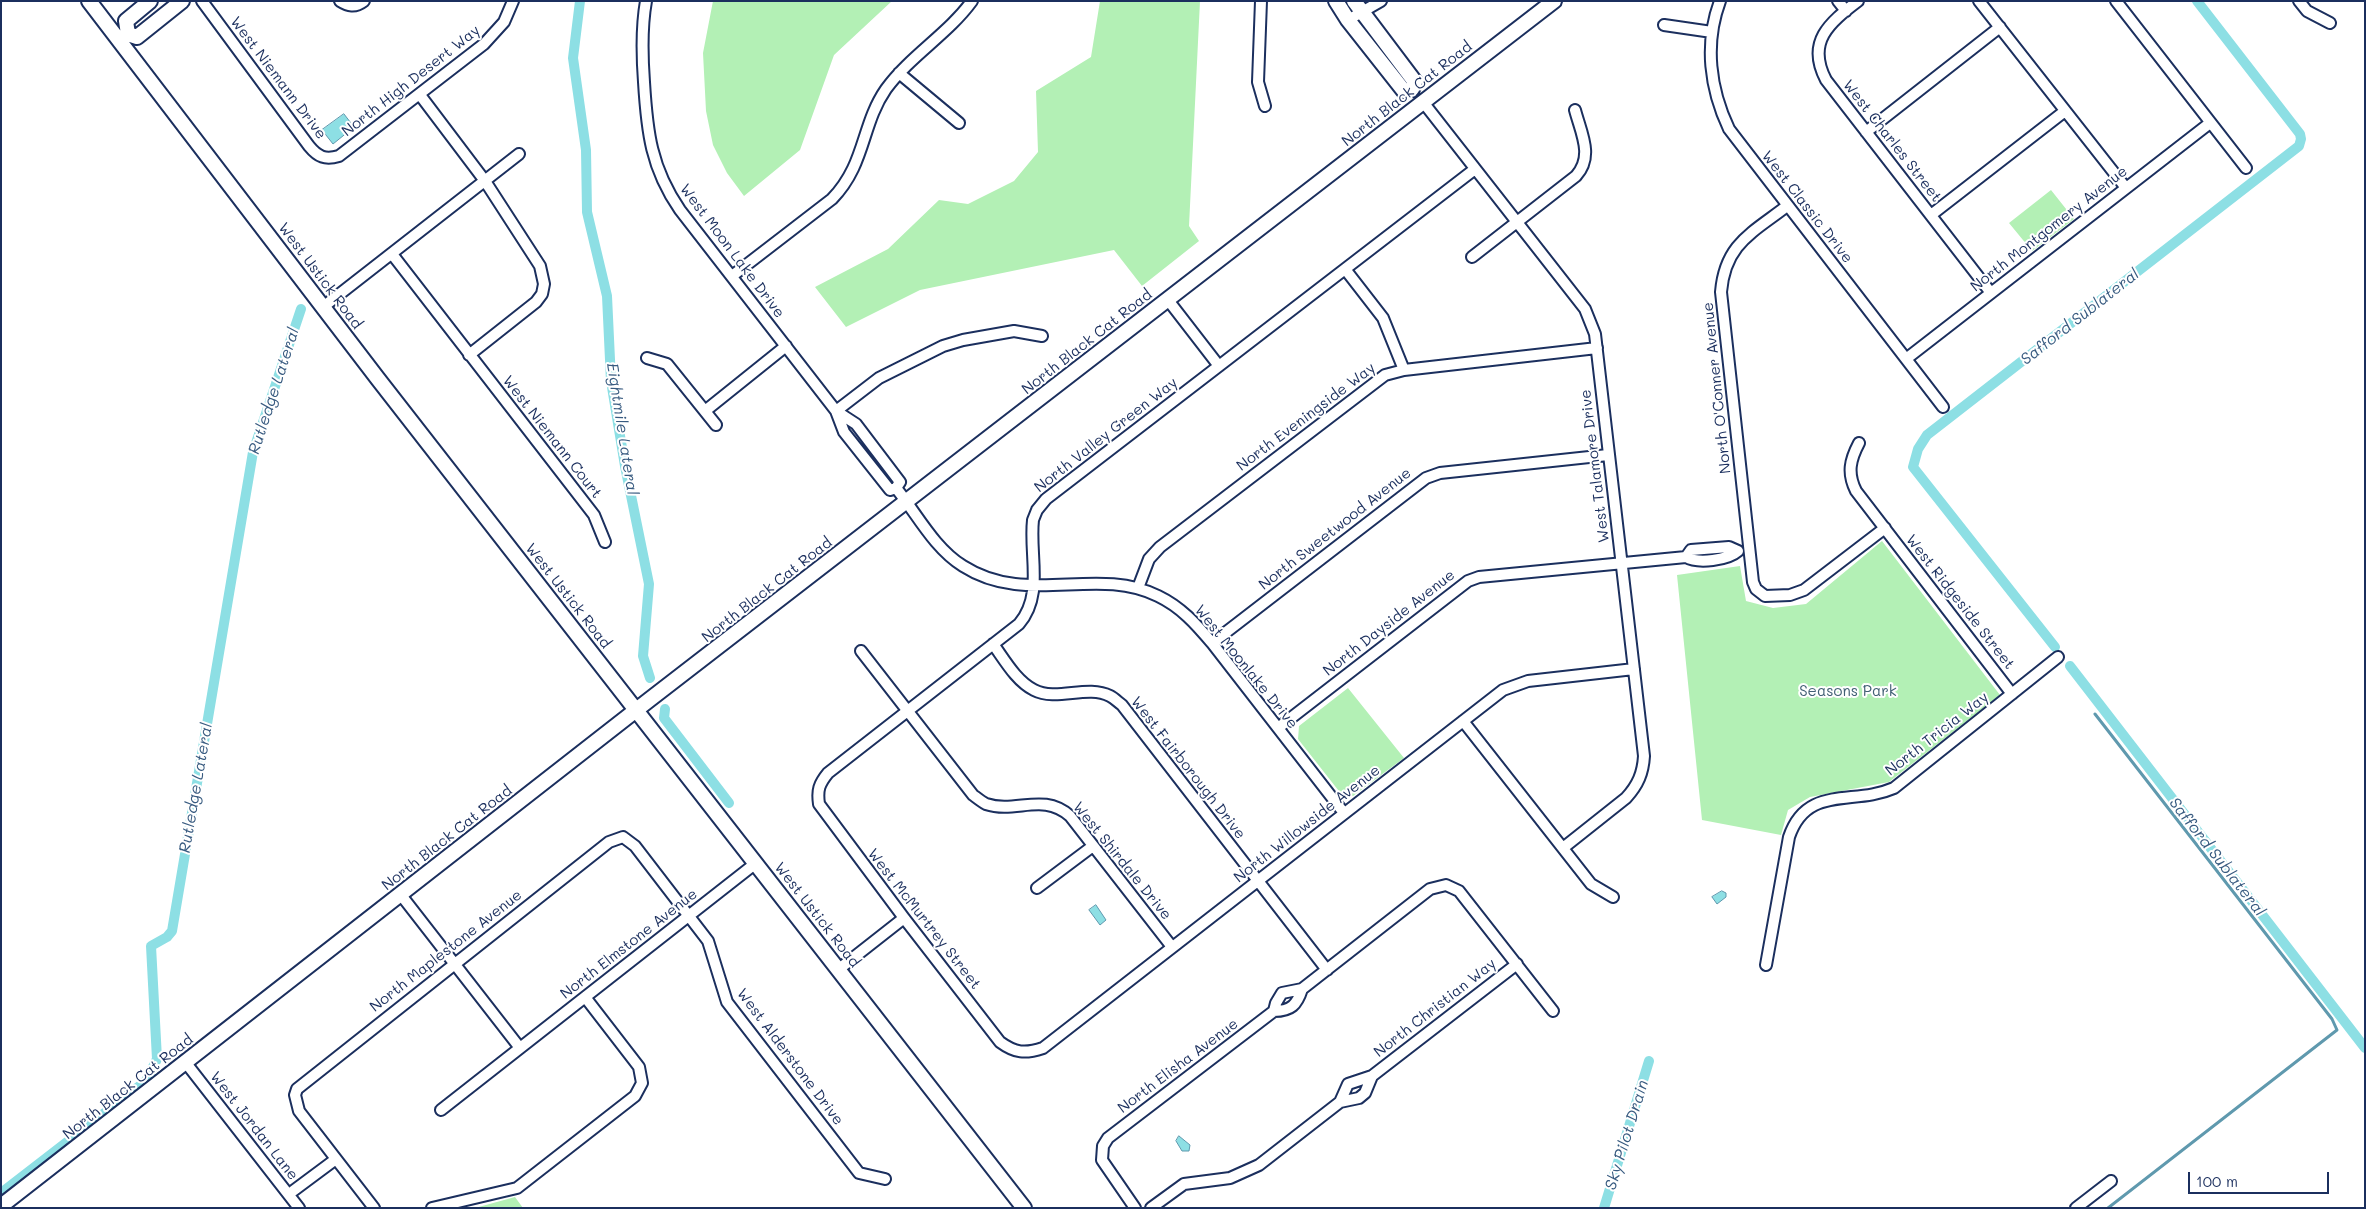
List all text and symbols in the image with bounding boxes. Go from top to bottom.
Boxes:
street label: West Niemann Drive [226,13,330,143]
street label: North High Desert Way [338,22,484,140]
street label: North Black Cat Road [1338,38,1476,150]
street label: West Charles Street [1839,76,1945,206]
street label: West Classic Drive [1758,147,1856,267]
street label: North Montgomery Avenue [1967,162,2131,296]
street label: West Moon Lake Drive [676,181,788,321]
street label: West Ustick Road [274,219,366,333]
water label: Safford Sublateral [2017,265,2143,369]
street label: North Black Cat Road [1018,286,1156,398]
street label: North O'Conner Avenue [1699,301,1735,475]
water label: Rutledge Lateral [245,325,303,457]
street label: North Eveningside Way [1233,359,1379,475]
water label: Eightmile Lateral [602,362,642,496]
street label: West Niemann Court [499,372,605,502]
street label: North Valley Green Way [1031,374,1181,496]
street label: West Talamore Drive [1577,388,1613,544]
street label: North Sweetwood Avenue [1255,464,1415,594]
street label: West Ridgeside Street [1902,531,2018,673]
street label: North Black Cat Road [698,534,836,646]
street label: West Ustick Road [521,540,615,652]
street label: North Dayside Avenue [1320,566,1458,680]
street label: West Moonlake Drive [1191,601,1301,733]
park label: Seasons Park [1799,682,1897,700]
street label: North Tricia Way [1882,688,1992,780]
street label: West Fairborough Drive [1127,693,1249,843]
water label: Rutledge Lateral [175,721,217,855]
street label: North Willowside Avenue [1230,761,1384,887]
street label: North Black Cat Road [378,782,516,894]
water label: Safford Sublateral [2165,794,2269,920]
street label: West Shirdale Drive [1069,798,1175,924]
street label: West McMurtrey Street [864,845,984,993]
street label: West Ustick Road [770,859,864,971]
street label: North Elmstone Avenue [557,885,701,1003]
street label: North Maplestone Avenue [366,886,526,1016]
street label: North Christian Way [1370,955,1500,1061]
street label: West Alderstone Drive [733,985,847,1129]
street label: North Elisha Avenue [1114,1015,1242,1117]
street label: North Black Cat Road [59,1031,197,1143]
street label: West Jordan Lane [206,1068,302,1184]
water label: Sky Pilot Drain [1601,1078,1653,1192]
scale bar [2191,1162,2332,1194]
text: 100 m [2196,1171,2238,1191]

